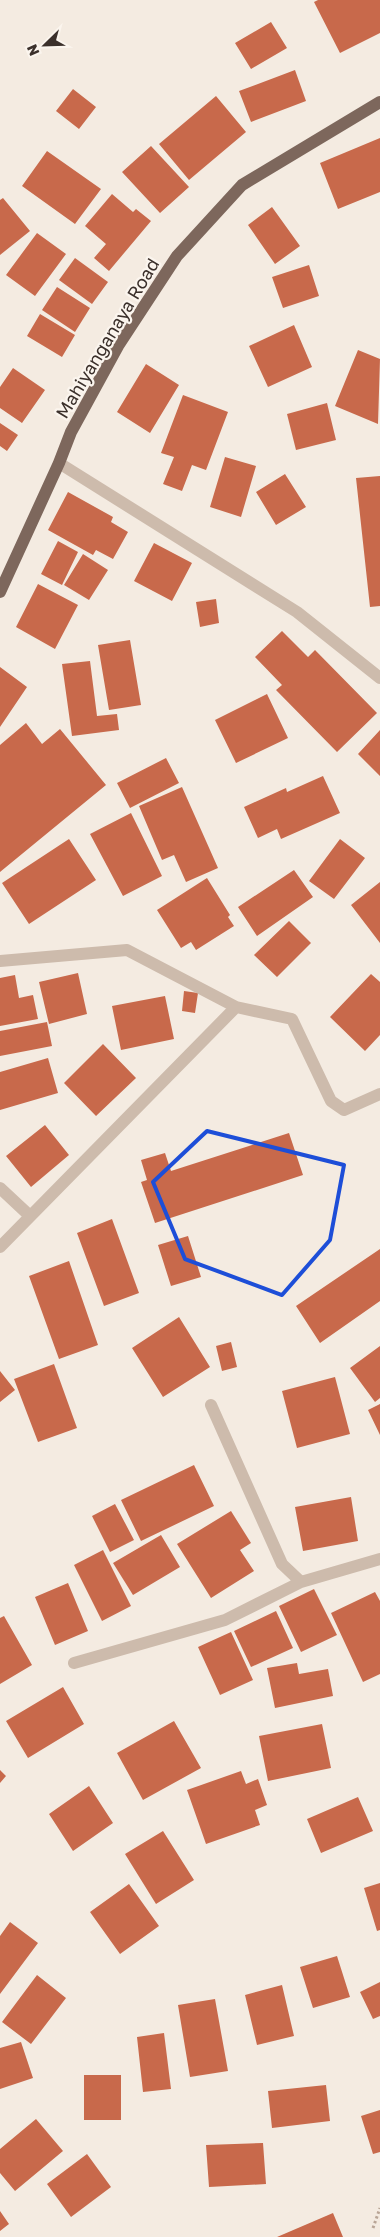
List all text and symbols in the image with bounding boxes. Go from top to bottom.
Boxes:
north arrow [20,20,70,70]
text: N [23,42,42,58]
street label: Mahiyanganaya Road [51,254,163,422]

